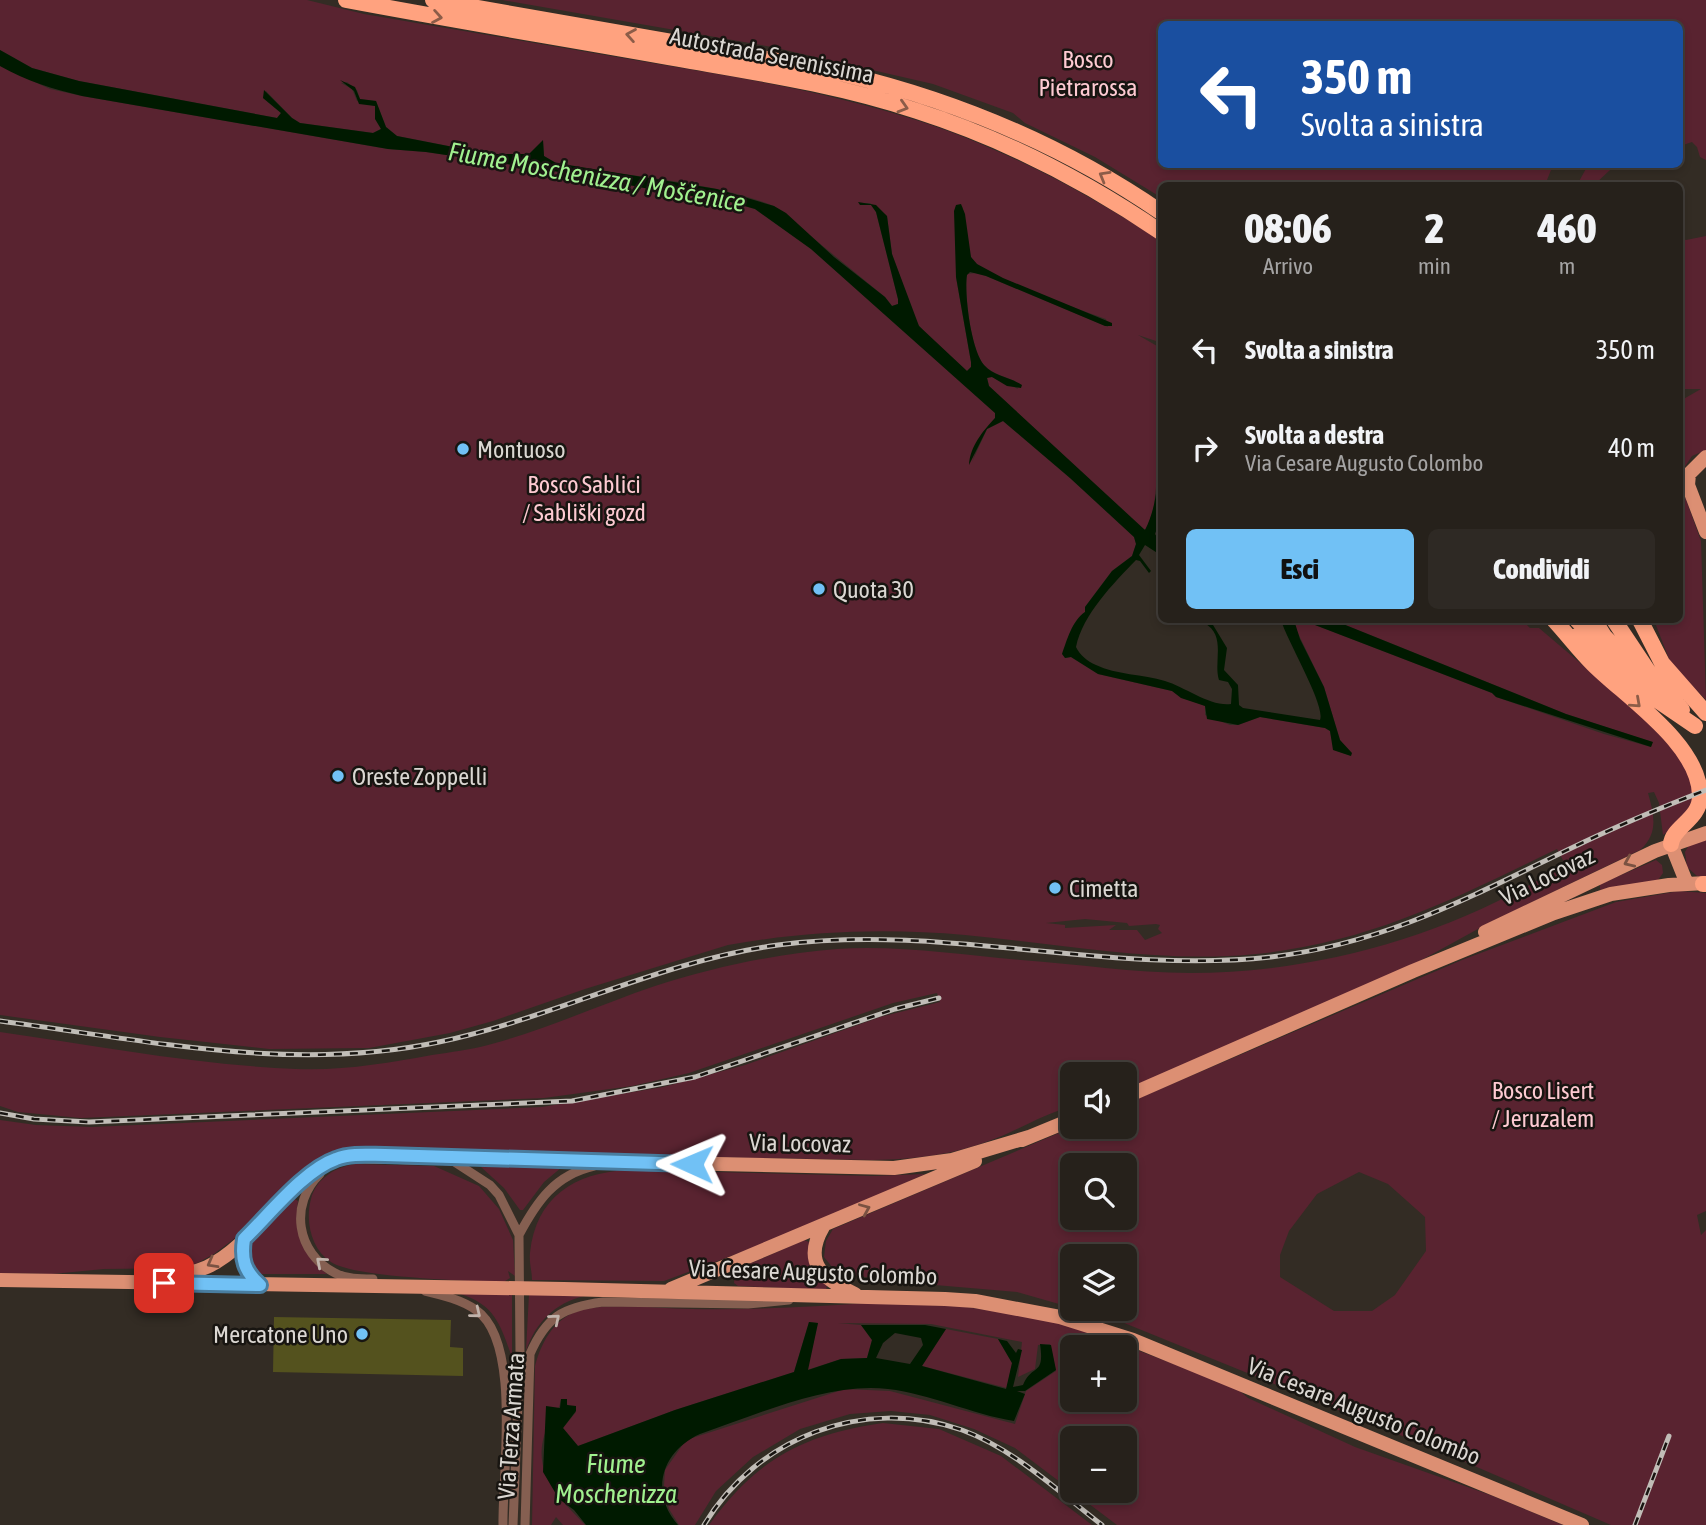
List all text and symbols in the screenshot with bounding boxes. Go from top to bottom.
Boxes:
one-way arrow [431,9,443,24]
street label: Autostrada Serenissima [668,22,876,88]
one-way arrow [625,28,637,43]
park label: Bosco Pietrarossa [1039,46,1137,101]
text: 350 m [1301,48,1412,104]
icon: left [1186,49,1277,140]
one-way arrow [897,98,909,113]
text: Svolta a sinistra [1301,106,1484,143]
water label: Fiume Moschenizza / Moščenice [446,136,748,218]
one-way arrow [1099,171,1112,184]
text: 08:06 [1244,204,1332,252]
text: 2 [1425,204,1444,252]
text: 460 [1537,204,1597,252]
text: Arrivo [1263,253,1313,279]
text: min [1418,253,1451,279]
text: m [1559,253,1575,279]
icon: left [1186,331,1224,369]
text: Svolta a sinistra [1245,335,1394,365]
text: 350 m [1596,335,1655,365]
text: Svolta a destra [1245,420,1384,450]
icon: right [1186,429,1224,467]
text: 40 m [1608,433,1655,463]
place label: Montuoso [477,436,566,463]
marker: Montuoso [455,441,471,457]
text: Via Cesare Augusto Colombo [1245,450,1483,476]
park label: Bosco Sablici / Sabliški gozd [522,471,646,526]
button: Esci [1186,529,1414,609]
button: Condividi [1428,529,1655,609]
place label: Quota 30 [833,576,914,603]
marker: Quota 30 [811,581,827,597]
one-way arrow [1627,695,1640,707]
place label: Oreste Zoppelli [352,763,487,790]
marker: Oreste Zoppelli [330,768,346,784]
street label: Via Locovaz [1495,841,1599,910]
one-way arrow [1624,854,1636,868]
place label: Cimetta [1069,875,1138,902]
marker: Cimetta [1047,880,1063,896]
map controls [1060,1062,1137,1503]
button: sound [1060,1062,1137,1139]
park label: Bosco Lisert / Jeruzalem [1492,1077,1594,1132]
position arrow [655,1127,729,1201]
street label: Via Locovaz [749,1129,851,1157]
button: search [1060,1153,1137,1230]
one-way arrow [859,1203,871,1217]
button: layers [1060,1244,1137,1321]
pin [134,1253,194,1313]
street label: Via Cesare Augusto Colombo [688,1254,938,1290]
one-way arrow [207,1255,219,1268]
one-way arrow [316,1258,329,1270]
icon: arrive [145,1264,183,1302]
one-way arrow [468,1304,480,1317]
one-way arrow [548,1314,560,1327]
place label: Mercatone Uno [213,1321,348,1348]
marker: Mercatone Uno [354,1326,370,1342]
button: + [1060,1335,1137,1412]
street label: Via Terza Armata [492,1352,530,1500]
street label: Via Cesare Augusto Colombo [1244,1352,1484,1470]
button: − [1060,1426,1137,1503]
water label: Fiume Moschenizza [555,1449,677,1509]

